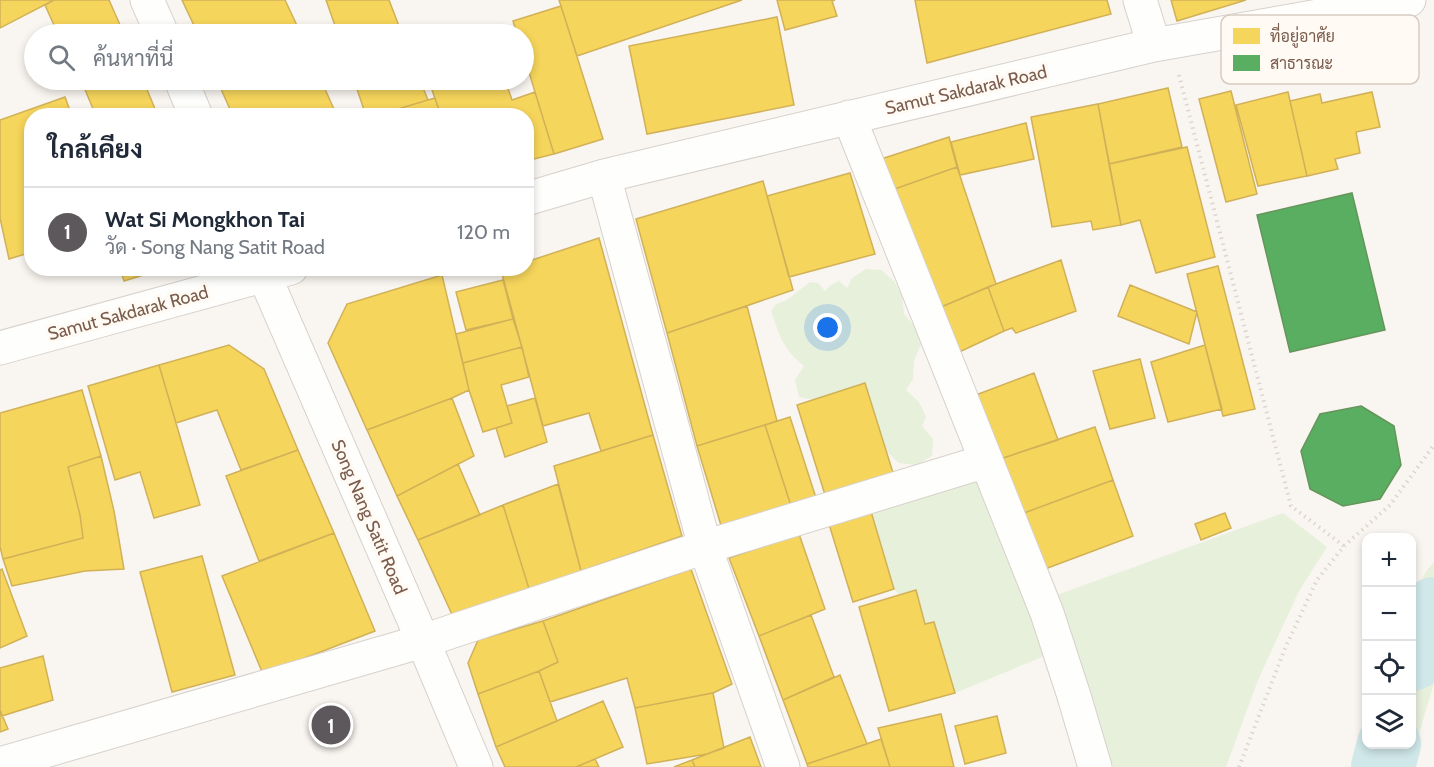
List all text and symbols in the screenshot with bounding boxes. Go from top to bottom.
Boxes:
legend [1221,15,1419,84]
text: ที่อยู่อาศัย [1270,22,1335,48]
search box [24,24,534,90]
icon: search [45,41,78,74]
text: ค้นหาที่นี่ [93,45,173,72]
text: สาธารณะ [1270,54,1333,73]
street label: Samut Sakdarak Road [883,61,1049,119]
text: ใกล้เคียง [48,133,143,165]
text: Wat Si Mongkhon Tai [105,206,305,233]
text: 1 [64,220,71,244]
text: 120 m [457,220,510,244]
text: วัด · Song Nang Satit Road [105,235,325,259]
street label: Samut Sakdarak Road [45,281,211,345]
your location [813,313,842,342]
street label: Song Nang Satit Road [326,436,412,598]
map controls [1362,533,1416,749]
button: + [1362,533,1416,587]
button: − [1362,587,1416,641]
button: locate [1362,641,1416,695]
button: layers [1362,695,1416,749]
pin: 1 [312,702,350,748]

